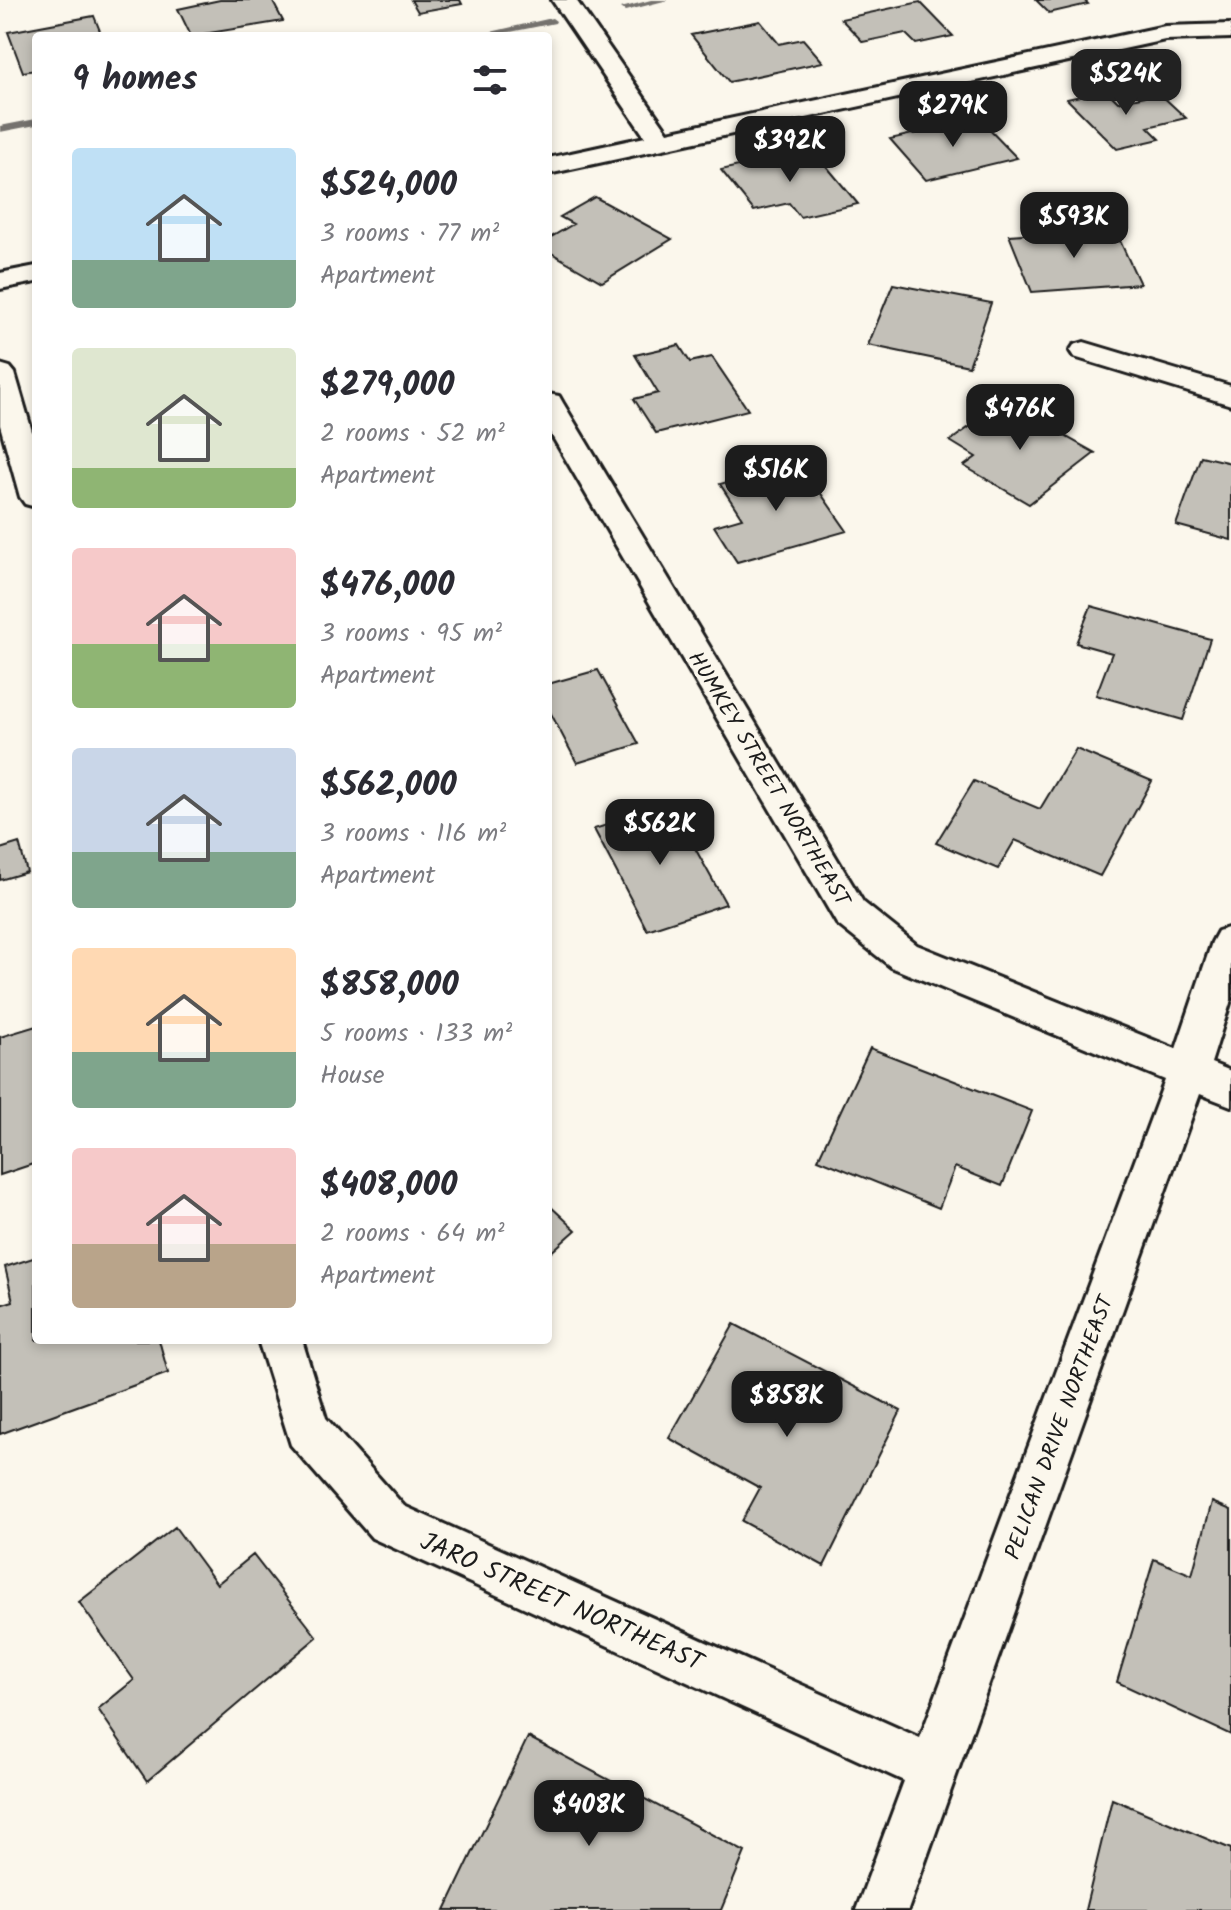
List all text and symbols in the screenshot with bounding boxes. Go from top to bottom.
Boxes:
pin: $524K [1070,49,1182,117]
text: 9 homes [72,53,197,107]
text: $524K [1089,54,1163,96]
icon: filters [468,58,512,102]
pin: $279K [897,81,1009,149]
text: $279K [917,86,989,128]
pin: $392K [734,116,846,184]
text: $392K [753,121,827,163]
text: $524,000 [320,159,457,213]
icon: home [136,180,232,276]
pin: $593K [1018,192,1130,260]
text: $593K [1038,197,1110,239]
text: 3 rooms · 77 m² [320,213,499,255]
text: Apartment [320,255,435,297]
text: $279,000 [320,359,454,413]
icon: home [136,380,232,476]
pin: $476K [964,384,1076,452]
text: $476K [984,389,1056,431]
text: 2 rooms · 52 m² [320,413,505,455]
pin: $516K [720,445,832,513]
text: $516K [743,450,809,492]
text: Apartment [320,455,435,497]
text: $476,000 [320,559,454,613]
icon: home [136,580,232,676]
text: 3 rooms · 95 m² [320,613,502,655]
street label: HUMKEY STREET NORTHEAST [677,645,859,916]
text: Apartment [320,655,435,697]
text: $562,000 [320,759,457,813]
icon: home [136,780,232,876]
pin: $562K [604,799,716,867]
text: $562K [623,804,697,846]
text: 3 rooms · 116 m² [320,813,506,855]
text: Apartment [320,855,435,897]
text: $858,000 [320,959,459,1013]
icon: home [136,980,232,1076]
text: 5 rooms · 133 m² [320,1013,512,1055]
text: House [320,1055,384,1097]
text: $408,000 [320,1159,457,1213]
icon: home [136,1180,232,1276]
text: 2 rooms · 64 m² [320,1213,504,1255]
text: Apartment [320,1255,435,1297]
street label: PELICAN DRIVE NORTHEAST [996,1289,1125,1565]
pin: $858K [731,1371,843,1439]
text: $858K [750,1376,824,1418]
street label: JARO STREET NORTHEAST [413,1521,711,1685]
pin: $408K [533,1780,645,1848]
text: $408K [552,1785,626,1827]

